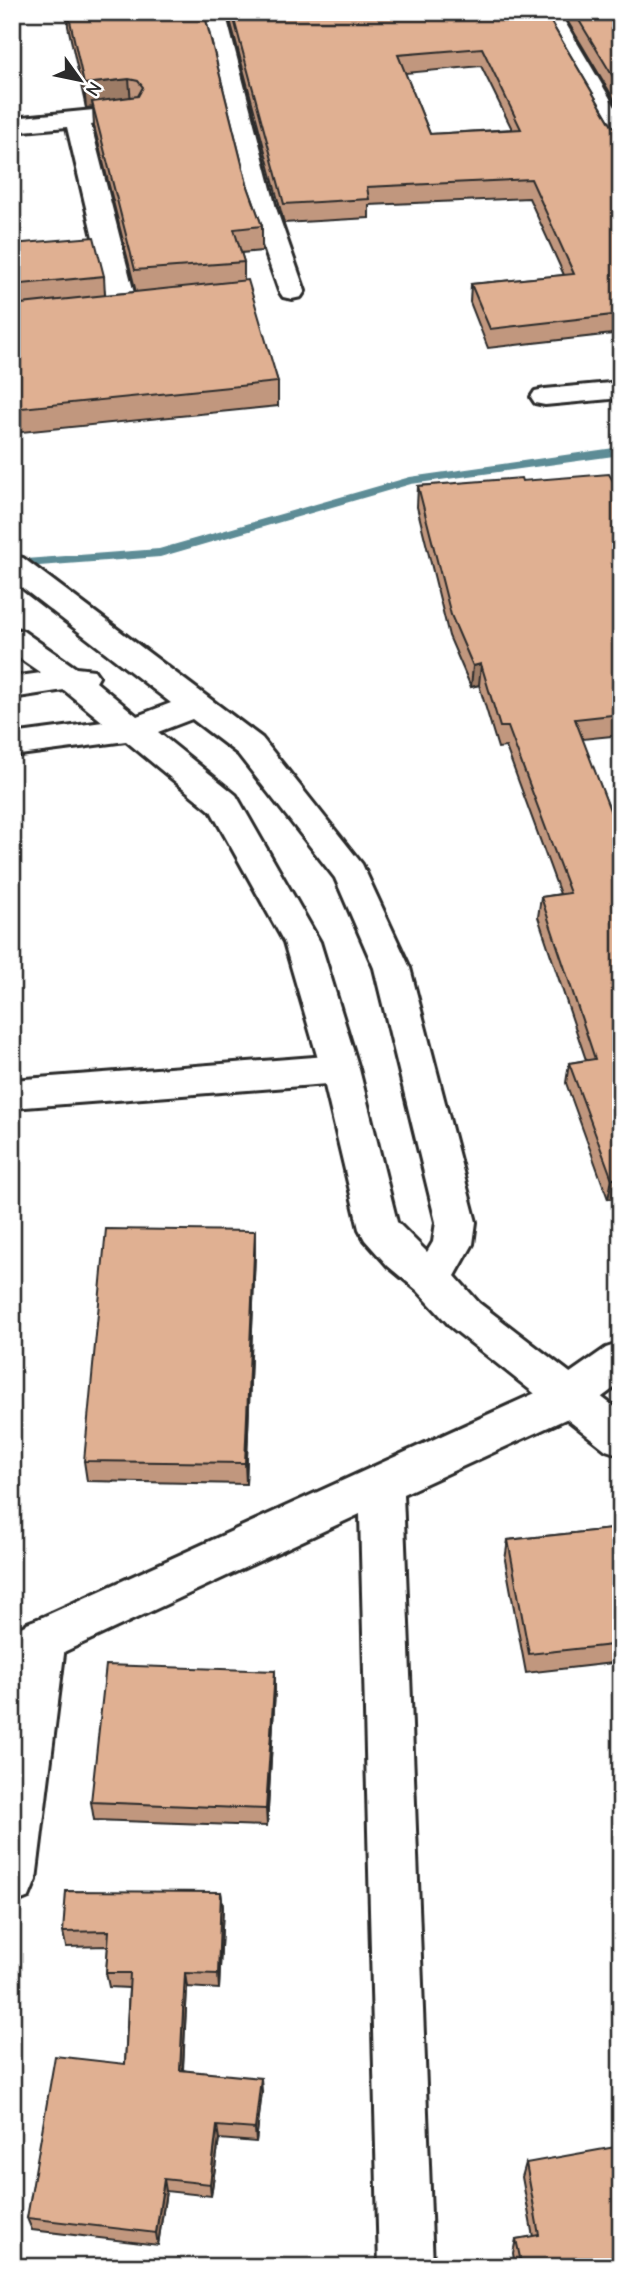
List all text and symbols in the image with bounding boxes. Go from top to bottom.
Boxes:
north arrow [46,46,116,116]
text: N [81,78,106,100]

